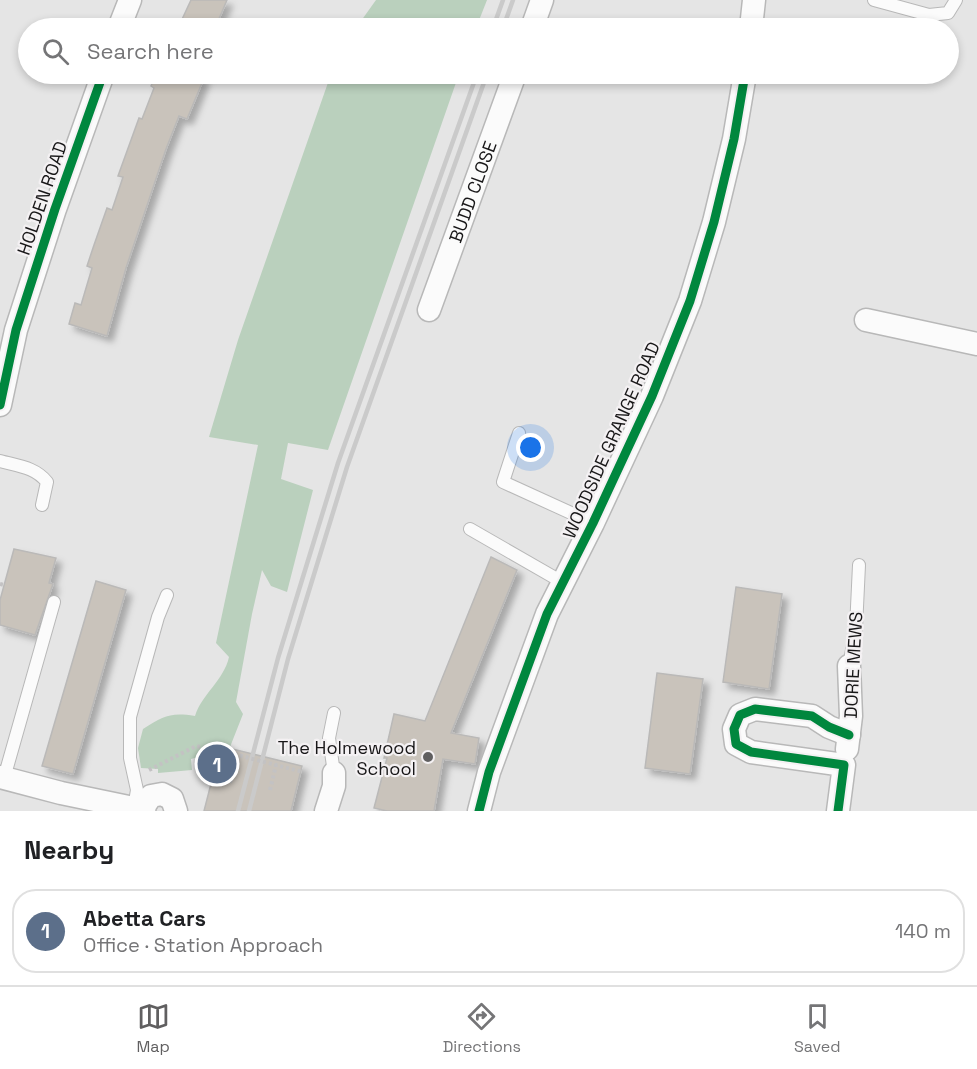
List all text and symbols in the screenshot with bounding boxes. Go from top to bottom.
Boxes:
search box [18,18,959,84]
icon: search [39,35,72,68]
text: Search here [87,37,214,65]
street label: HOLDEN ROAD [12,138,72,258]
street label: BUDD CLOSE [443,138,501,245]
street label: WOODSIDE GRANGE ROAD [557,338,665,542]
your location [516,433,545,462]
street label: DORIE MEWS [839,611,867,719]
place label: The Holmewood School [278,736,416,780]
pin: 1 [198,742,236,786]
marker: The Holmewood School [421,750,435,764]
text: Nearby [24,833,114,867]
text: Abetta Cars [83,904,206,932]
text: 1 [41,918,50,944]
text: 140 m [895,918,951,944]
text: Office · Station Approach [83,932,323,958]
tab: Map [136,1000,170,1057]
tab: Directions [443,1000,521,1057]
tab: Saved [794,1000,841,1057]

